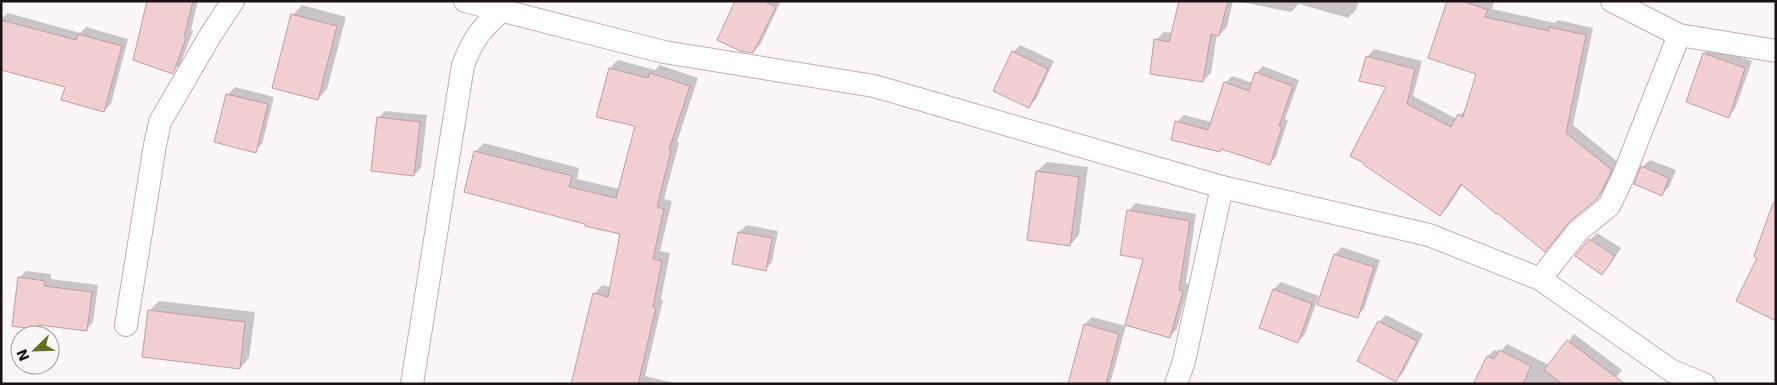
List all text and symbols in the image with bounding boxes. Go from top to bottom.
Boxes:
north arrow [10,325,60,375]
text: N [13,347,33,364]

